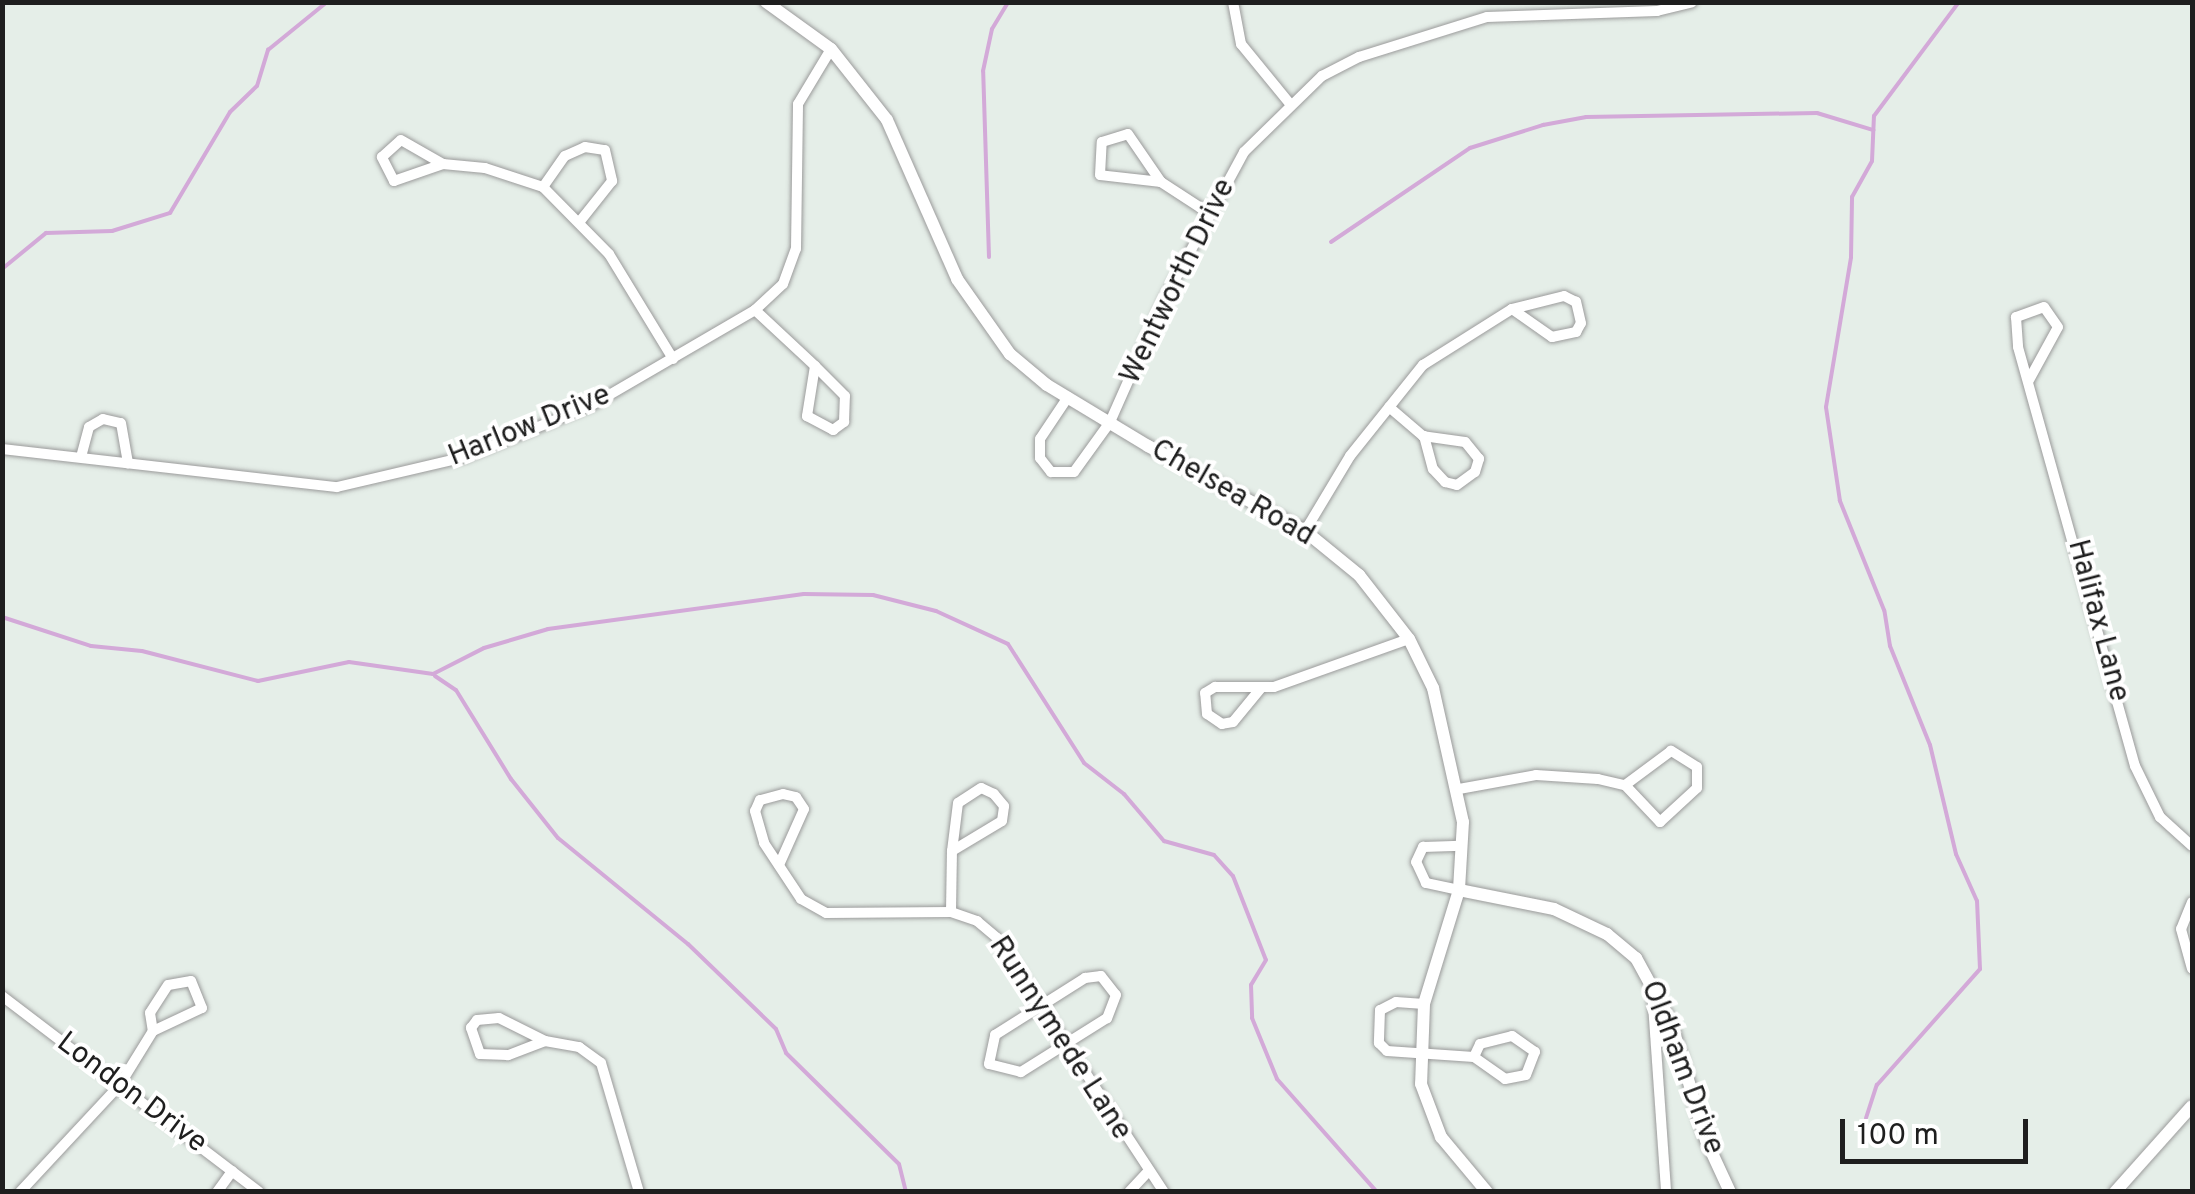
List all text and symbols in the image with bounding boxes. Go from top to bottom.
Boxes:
street label: Wentworth Drive [1114,173,1244,391]
street label: Harlow Drive [444,378,616,476]
street label: Chelsea Road [1144,433,1320,555]
street label: Halifax Lane [2058,536,2136,706]
street label: Runnymede Lane [980,930,1138,1148]
street label: Oldham Drive [1631,976,1731,1160]
street label: London Drive [49,1026,213,1162]
scale bar [1845,1099,2032,1161]
text: 100 m [1857,1118,1939,1155]

